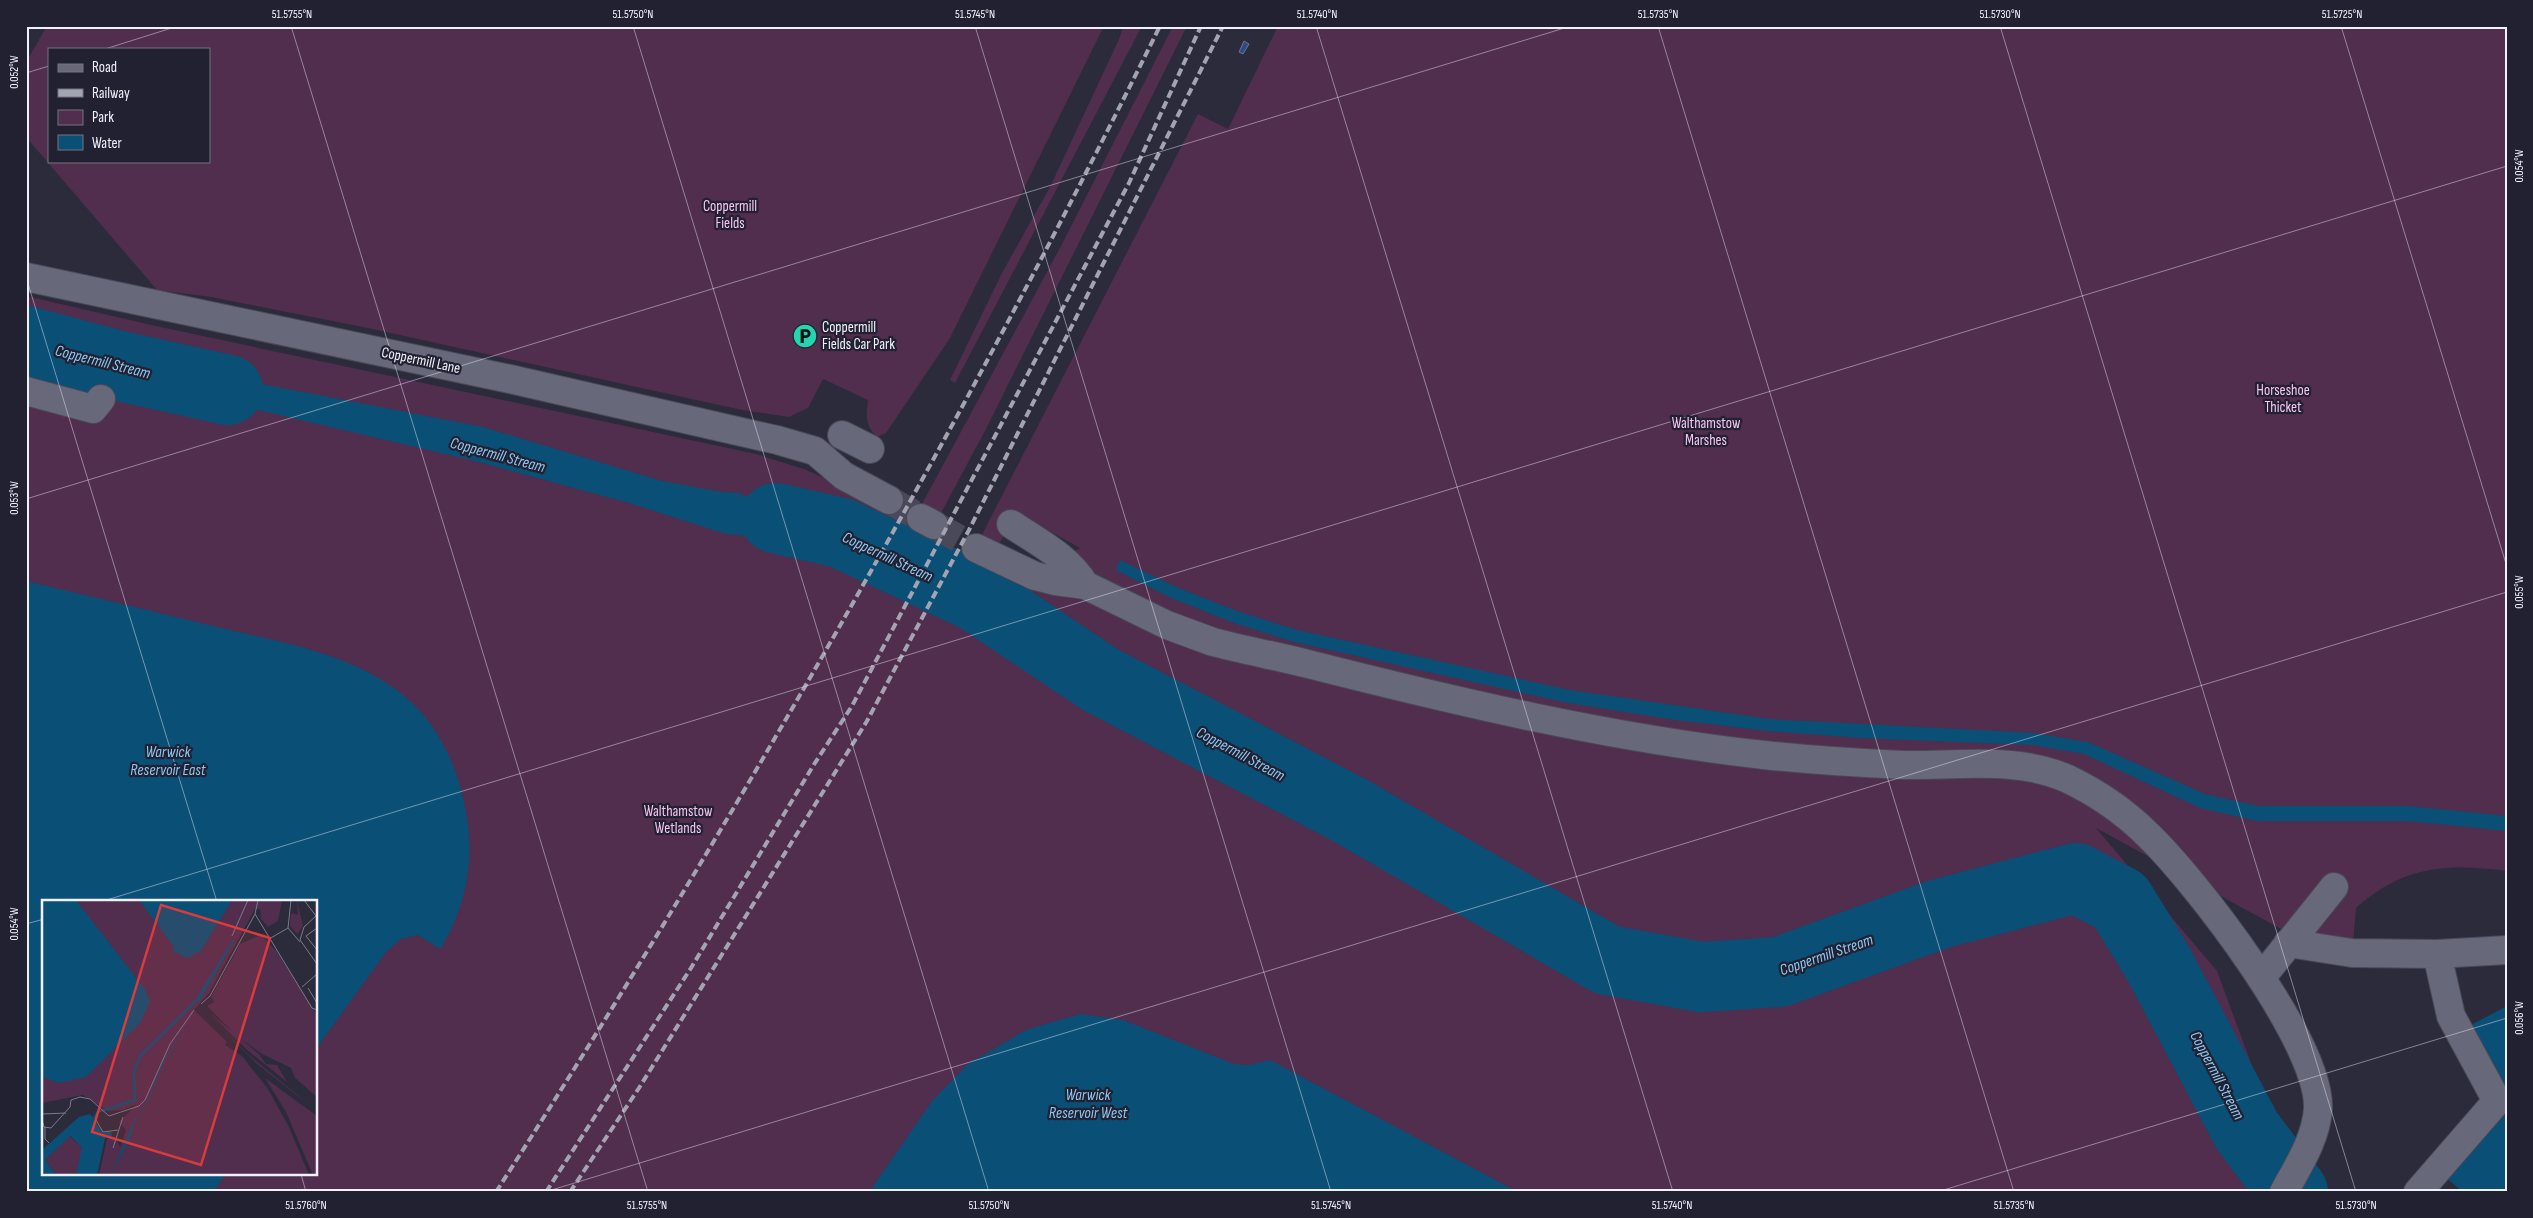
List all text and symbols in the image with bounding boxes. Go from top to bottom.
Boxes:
text: 51.5755°N [272,7,312,22]
text: 51.5750°N [613,7,653,22]
text: 51.5745°N [955,7,995,22]
text: 51.5740°N [1297,7,1337,22]
text: 51.5735°N [1638,7,1678,22]
text: 51.5730°N [1979,7,2021,22]
text: 51.5725°N [2322,7,2362,22]
legend [48,48,210,162]
text: 0.052°W [7,55,22,89]
text: Road [92,58,117,77]
text: Railway [92,84,130,103]
text: Park [92,108,114,127]
text: Water [92,134,123,153]
text: 0.054°W [2512,149,2527,183]
park label: Coppermill Fields [703,197,757,233]
place label: Coppermill Fields Car Park [822,318,895,354]
parking icon: Coppermill Fields Car Park [792,323,818,349]
water label: Coppermill Stream [53,341,152,383]
street label: Coppermill Lane [380,343,462,378]
park label: Horseshoe Thicket [2256,381,2310,417]
park label: Walthamstow Marshes [1672,414,1741,450]
water label: Coppermill Stream [448,434,547,477]
text: 0.053°W [7,481,22,515]
water label: Coppermill Stream [839,528,936,587]
text: 0.055°W [2512,575,2527,609]
water label: Coppermill Stream [1193,723,1288,786]
water label: Warwick Reservoir East [130,743,207,780]
park label: Walthamstow Wetlands [644,802,713,838]
inset map [42,900,318,1176]
text: 0.054°W [7,907,22,941]
water label: Coppermill Stream [1777,931,1876,980]
text: 0.056°W [2512,1001,2527,1035]
water label: Coppermill Stream [2185,1028,2248,1123]
water label: Warwick Reservoir West [1049,1086,1129,1123]
text: 51.5760°N [285,1198,327,1213]
text: 51.5755°N [627,1198,667,1213]
text: 51.5750°N [969,1198,1009,1213]
text: 51.5745°N [1311,1198,1351,1213]
text: 51.5740°N [1652,1198,1692,1213]
text: 51.5735°N [1994,1198,2034,1213]
text: 51.5730°N [2335,1198,2377,1213]

